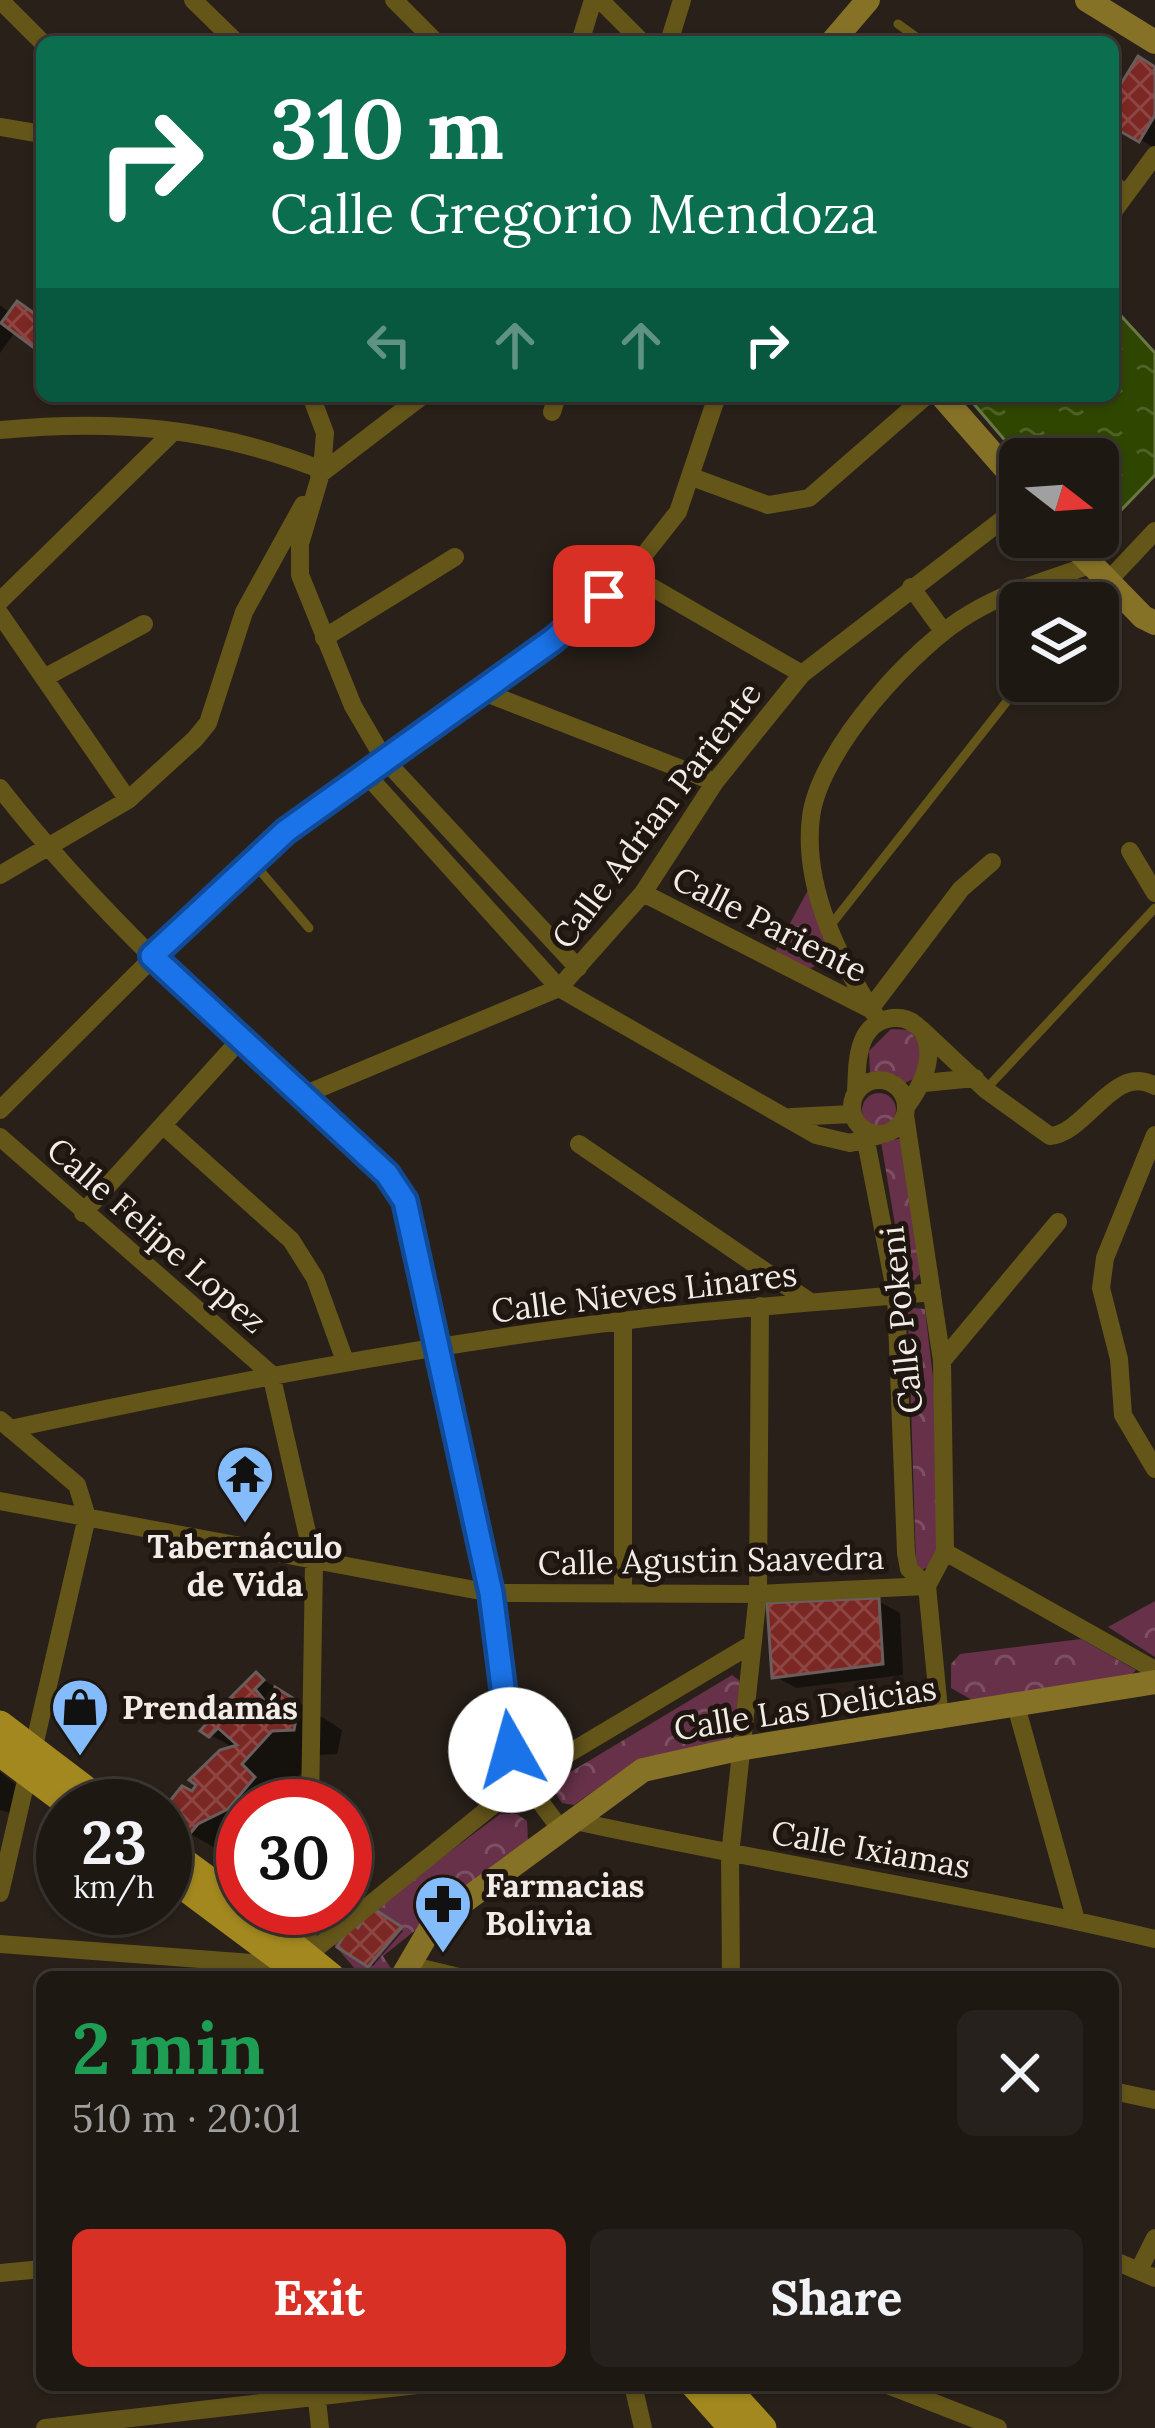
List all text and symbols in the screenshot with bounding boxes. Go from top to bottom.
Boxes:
text: 310 m [270,74,504,182]
icon: right [72,84,228,240]
text: Calle Gregorio Mendoza [270,179,878,248]
icon: left [356,312,422,378]
icon: ahead [482,312,548,378]
icon: ahead [608,312,674,378]
icon: right [734,312,800,378]
north arrow [999,438,1119,558]
map controls [999,438,1119,702]
pin [553,545,655,647]
icon: arrive [571,563,637,629]
button: layers [999,582,1119,702]
street label: Calle Adrian Pariente [542,673,770,957]
street label: Calle Pariente [665,857,875,991]
street label: Calle Felipe Lopez [39,1128,275,1342]
street label: Calle Pokeni [870,1224,932,1416]
street label: Calle Nieves Linares [489,1252,799,1332]
temple icon: Tabernáculo de Vida [214,1443,276,1525]
place label: Tabernáculo de Vida [148,1525,343,1605]
street label: Calle Agustin Saavedra [537,1536,885,1584]
street label: Calle Las Delicias [671,1667,939,1749]
shop icon: Prendamás [49,1676,111,1758]
place label: Prendamás [122,1686,298,1728]
position arrow [448,1687,574,1813]
speed limit sign: 30 [216,1779,372,1935]
text: 23 [81,1804,147,1880]
street label: Calle Ixiamas [768,1811,974,1887]
place label: Farmacias Bolivia [485,1864,644,1944]
text: km/h [73,1868,155,1906]
pharmacy icon: Farmacias Bolivia [412,1873,474,1955]
text: 2 min [72,2002,265,2094]
button: close [957,2010,1083,2136]
text: 510 m · 20:01 [72,2093,300,2143]
button: Exit [72,2229,566,2367]
button: Share [590,2229,1083,2367]

